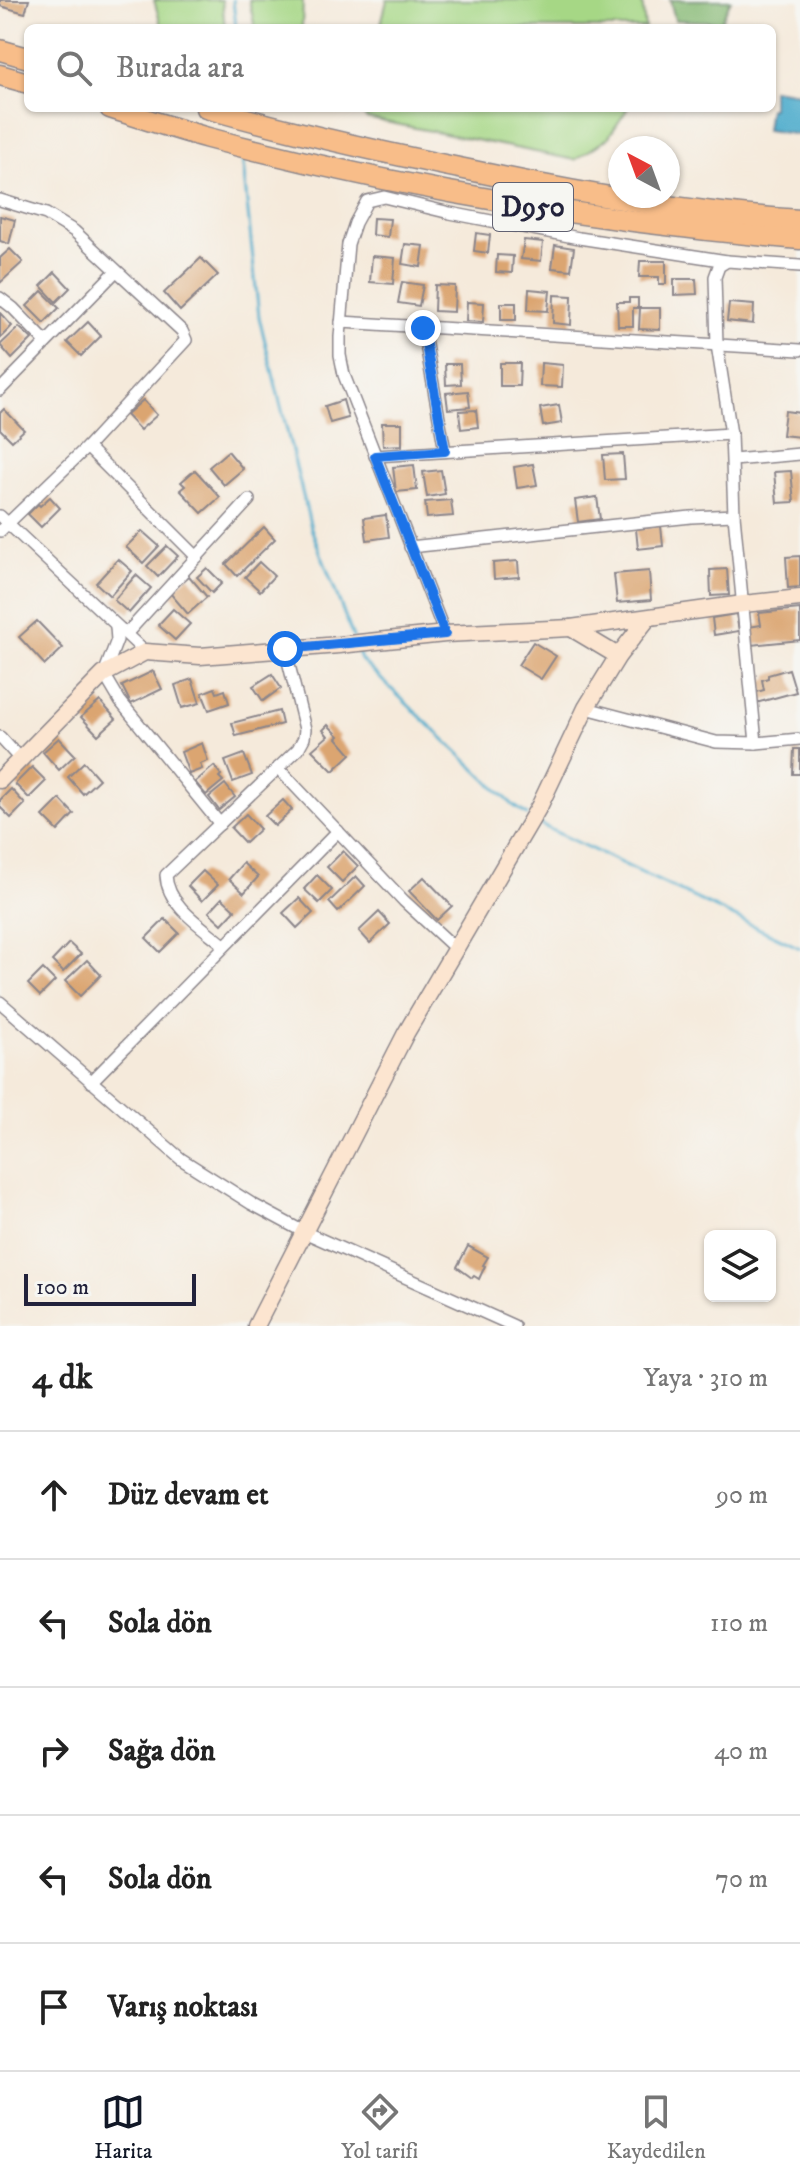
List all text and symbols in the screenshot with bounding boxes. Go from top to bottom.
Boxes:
search box [24,24,776,112]
icon: search [52,46,96,90]
text: Burada ara [116,50,244,87]
north arrow [608,136,680,208]
road number: D950 [493,183,573,231]
route end [405,310,441,346]
route start [267,631,303,667]
map controls [704,1230,776,1302]
button: layers [704,1230,776,1302]
scale bar [24,1270,196,1306]
text: 100 m [36,1274,89,1301]
text: 4 dk [32,1357,93,1399]
text: Yaya · 310 m [643,1362,768,1395]
icon: ahead [32,1473,76,1517]
text: Düz devam et [108,1477,269,1514]
text: 90 m [716,1479,768,1512]
icon: left [32,1601,76,1645]
text: Sola dön [108,1605,212,1642]
text: 110 m [710,1607,768,1640]
icon: right [32,1729,76,1773]
text: Sağa dön [108,1733,216,1770]
text: 40 m [714,1735,768,1768]
icon: left [32,1857,76,1901]
text: Sola dön [108,1861,212,1898]
text: 70 m [715,1863,768,1896]
icon: arrive [32,1985,76,2029]
text: Varış noktası [108,1989,258,2026]
tab: Harita [94,2090,152,2165]
tab: Yol tarifi [341,2090,418,2165]
tab: Kaydedilen [607,2090,706,2165]

